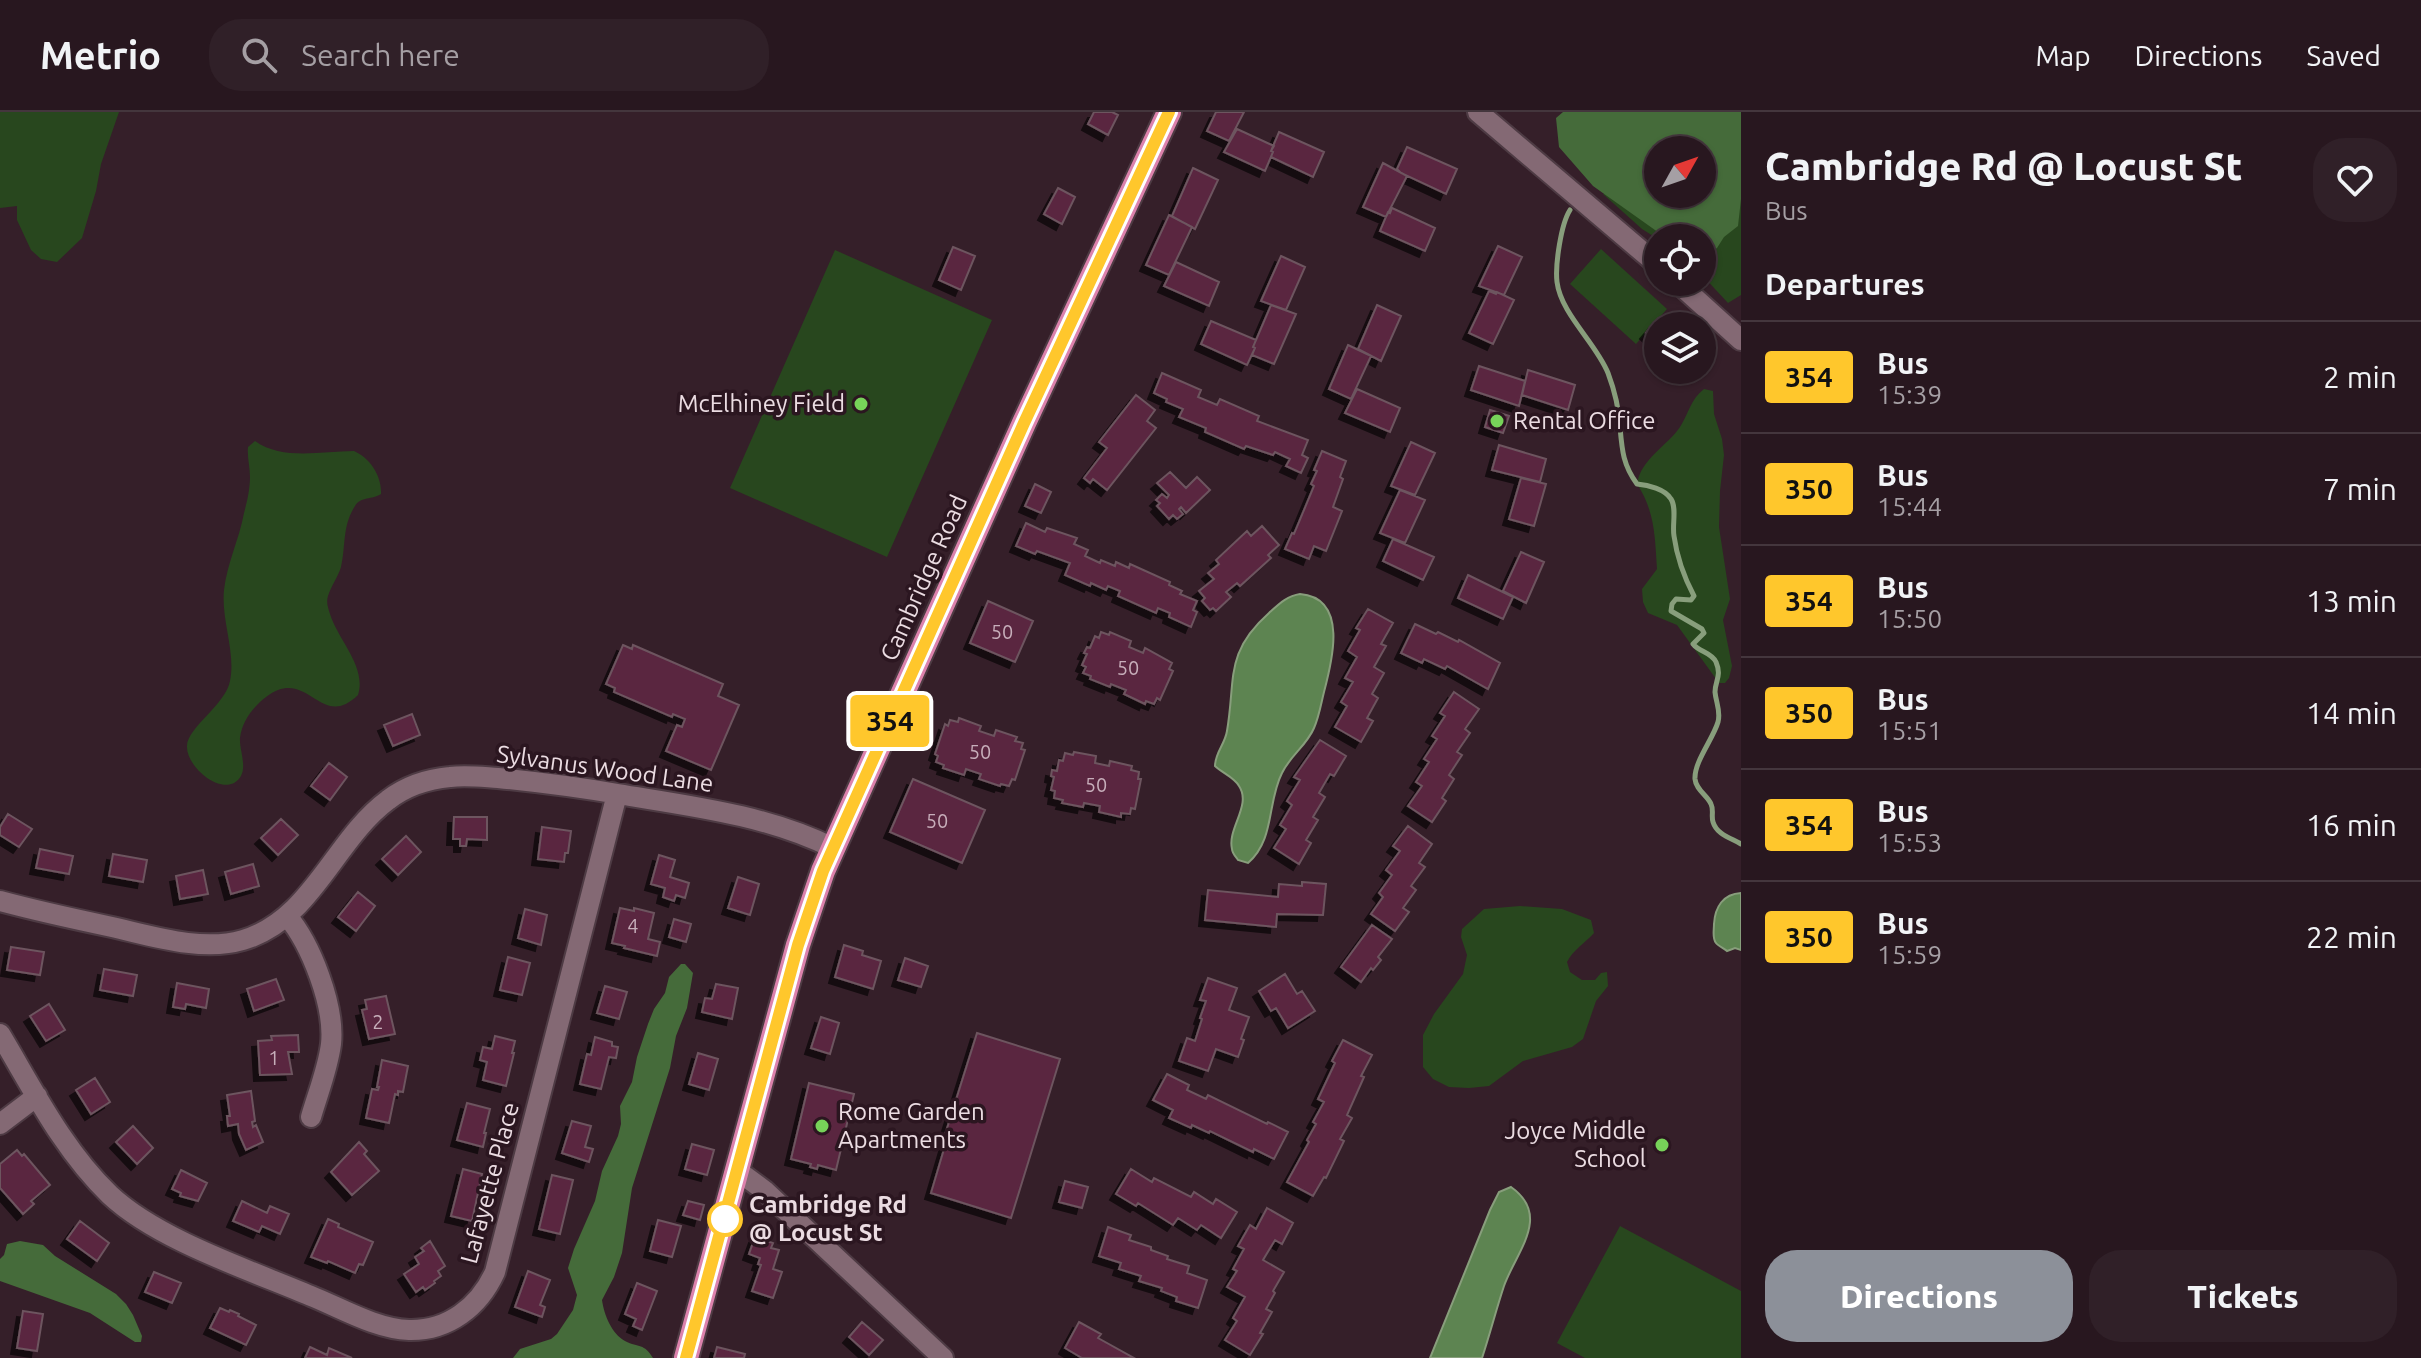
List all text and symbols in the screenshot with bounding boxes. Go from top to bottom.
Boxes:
search box [209,19,769,91]
icon: search [237,33,281,77]
text: Metrio [40,34,161,76]
text: Search here [301,38,460,72]
text: Map [2035,40,2091,71]
text: Directions [2135,40,2262,71]
text: Saved [2306,40,2381,71]
north arrow [1644,136,1716,208]
map controls [1644,136,1716,384]
button: heart [2313,138,2397,222]
text: Cambridge Rd @ Locust St [1765,145,2242,187]
text: Bus [1765,196,1808,225]
button: locate [1644,224,1716,296]
text: Departures [1765,267,1925,301]
button: layers [1644,312,1716,384]
text: Bus [1877,346,1929,380]
text: 2 min [2323,360,2397,394]
text: 354 [1785,361,1833,392]
text: 15:39 [1877,380,1942,409]
place label: McElhiney Field [678,390,845,417]
marker: McElhiney Field [852,395,870,413]
place label: Rental Office [1513,407,1655,434]
marker: Rental Office [1488,412,1506,430]
text: Bus [1877,458,1929,492]
text: 7 min [2323,472,2397,506]
text: 350 [1785,473,1833,504]
street label: Cambridge Road [875,491,972,665]
text: 15:44 [1877,492,1942,521]
text: Bus [1877,570,1929,604]
text: 13 min [2306,584,2397,618]
text: 354 [1785,585,1833,616]
text: 15:50 [1877,604,1942,633]
house number: 50 [991,620,1013,643]
house number: 50 [1117,656,1139,679]
text: Bus [1877,682,1929,716]
line badge: 354 [844,695,936,747]
text: 14 min [2306,696,2397,730]
text: 350 [1785,697,1833,728]
text: 354 [866,705,914,736]
text: 15:51 [1877,716,1942,745]
street label: Sylvanus Wood Lane [495,740,715,797]
house number: 50 [969,740,991,763]
house number: 50 [1085,773,1107,796]
text: Bus [1877,794,1929,828]
text: 16 min [2306,808,2397,842]
house number: 50 [926,809,948,832]
text: 354 [1785,809,1833,840]
text: 15:53 [1877,828,1942,857]
text: Bus [1877,906,1929,940]
house number: 4 [627,914,639,937]
text: 22 min [2306,920,2397,954]
text: 350 [1785,921,1833,952]
text: 15:59 [1877,940,1942,969]
house number: 2 [372,1010,384,1033]
house number: 1 [268,1046,280,1069]
place label: Rome Garden Apartments [838,1098,985,1153]
street label: Lafayette Place [455,1099,524,1266]
marker: Rome Garden Apartments [813,1117,831,1135]
place label: Joyce Middle School [1505,1117,1646,1172]
marker: Joyce Middle School [1653,1136,1671,1154]
place label: Cambridge Rd @ Locust St [749,1191,907,1246]
marker: Cambridge Rd @ Locust St [708,1202,742,1236]
button: Directions [1765,1250,2073,1342]
button: Tickets [2089,1250,2397,1342]

